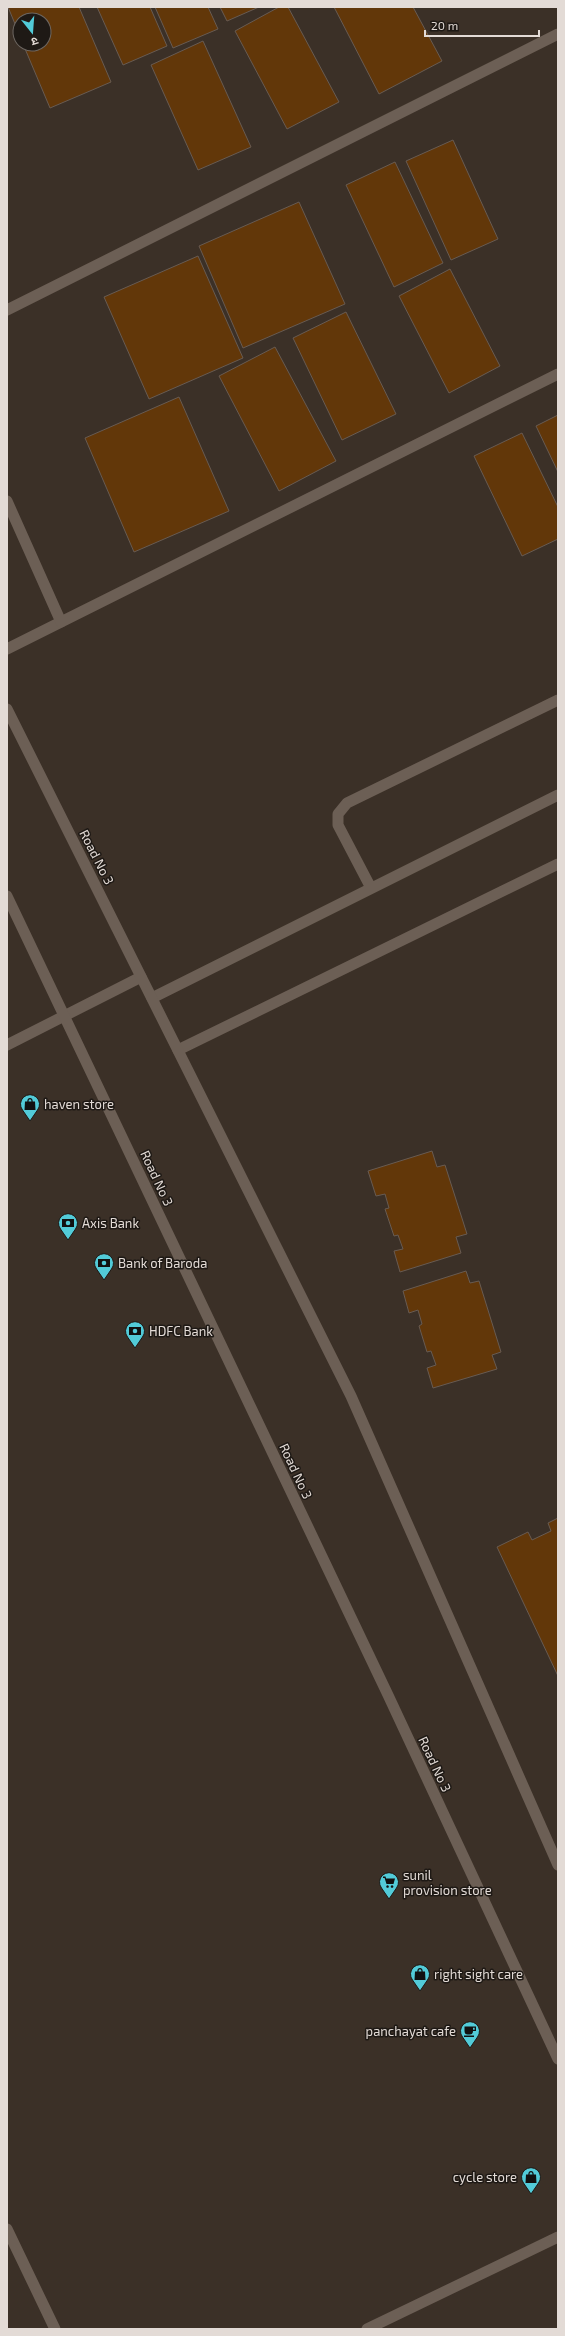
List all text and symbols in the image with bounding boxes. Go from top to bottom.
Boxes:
north arrow [12,12,52,52]
scale bar [425,12,539,38]
text: 20 m [431,18,458,32]
text: उ [30,35,40,49]
street label: Road No 3 [76,827,118,887]
shop icon: haven store [19,1093,41,1121]
place label: haven store [44,1096,114,1112]
street label: Road No 3 [137,1148,177,1208]
bank icon: Axis Bank [57,1212,79,1240]
place label: Axis Bank [82,1215,139,1231]
bank icon: Bank of Baroda [93,1252,115,1280]
place label: Bank of Baroda [118,1255,207,1271]
bank icon: HDFC Bank [124,1320,146,1348]
place label: HDFC Bank [149,1323,213,1339]
street label: Road No 3 [276,1441,316,1501]
street label: Road No 3 [415,1734,455,1794]
place label: sunil provision store [403,1867,492,1898]
supermarket icon: sunil provision store [378,1871,400,1899]
shop icon: right sight care [409,1963,431,1991]
place label: right sight care [434,1966,523,1982]
cafe icon: panchayat cafe [459,2020,481,2048]
place label: panchayat cafe [366,2023,456,2039]
shop icon: cycle store [520,2166,542,2194]
place label: cycle store [453,2169,517,2185]

